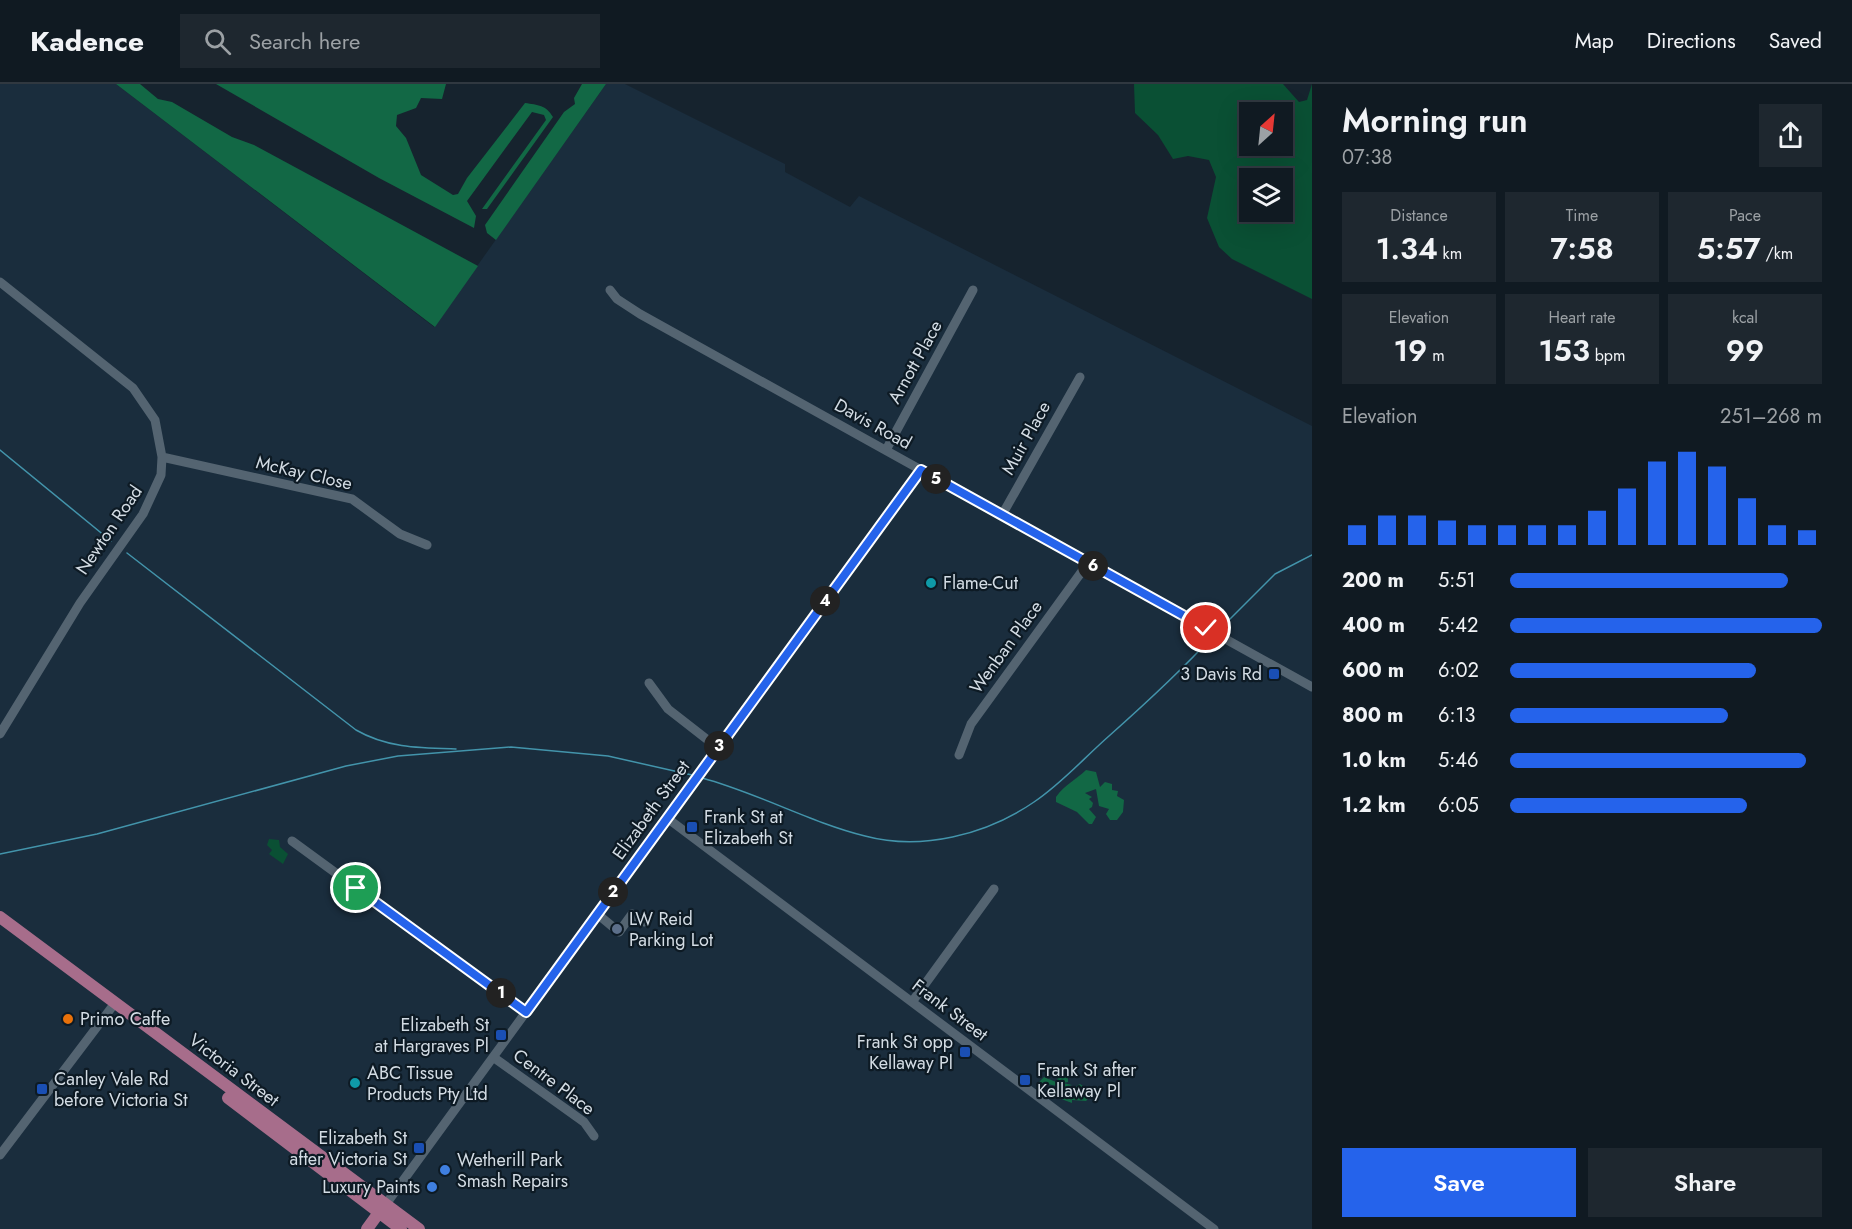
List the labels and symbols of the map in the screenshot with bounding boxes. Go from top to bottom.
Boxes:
north arrow [1239,102,1293,156]
street label: Arnott Place [881,315,949,409]
street label: Davis Road [830,392,916,456]
street label: Muir Place [995,396,1057,480]
street label: McKay Close [253,449,355,497]
pin: 5 [921,464,951,494]
street label: Newton Road [69,480,149,580]
pin: 6 [1078,551,1108,581]
place label: Flame-Cut [943,570,1019,596]
marker: Flame-Cut [924,576,938,590]
pin: 4 [810,586,840,616]
street label: Wenban Place [963,595,1049,699]
pin [1180,602,1231,653]
place label: 3 Davis Rd [1180,661,1262,687]
marker: 3 Davis Rd [1267,667,1281,681]
pin: 3 [704,731,734,761]
street label: Elizabeth Street [606,754,696,865]
place label: Frank St at Elizabeth St [704,804,793,851]
marker: Frank St at Elizabeth St [685,820,699,834]
pin [330,862,381,913]
pin: 2 [598,877,628,907]
place label: LW Reid Parking Lot [629,906,714,953]
marker: LW Reid Parking Lot [610,922,624,936]
street label: Frank Street [907,973,994,1048]
pin: 1 [486,978,516,1008]
place label: Primo Caffe [80,1006,170,1032]
marker: Primo Caffe [61,1012,75,1026]
place label: Elizabeth St at Hargraves Pl [375,1012,490,1059]
street label: Victoria Street [183,1027,285,1113]
marker: Elizabeth St at Hargraves Pl [494,1028,508,1042]
place label: Frank St opp Kellaway Pl [857,1029,953,1076]
street label: Centre Place [508,1043,600,1121]
marker: Frank St opp Kellaway Pl [958,1045,972,1059]
place label: Frank St after Kellaway Pl [1037,1057,1137,1104]
place label: ABC Tissue Products Pty Ltd [367,1060,488,1107]
place label: Canley Vale Rd before Victoria St [54,1066,188,1113]
marker: Frank St after Kellaway Pl [1018,1073,1032,1087]
marker: ABC Tissue Products Pty Ltd [348,1076,362,1090]
marker: Canley Vale Rd before Victoria St [35,1082,49,1096]
place label: Elizabeth St after Victoria St [290,1125,408,1172]
marker: Elizabeth St after Victoria St [412,1141,426,1155]
place label: Wetherill Park Smash Repairs [457,1147,568,1194]
marker: Wetherill Park Smash Repairs [438,1163,452,1177]
place label: Luxury Paints [322,1174,420,1200]
marker: Luxury Paints [425,1180,439,1194]

